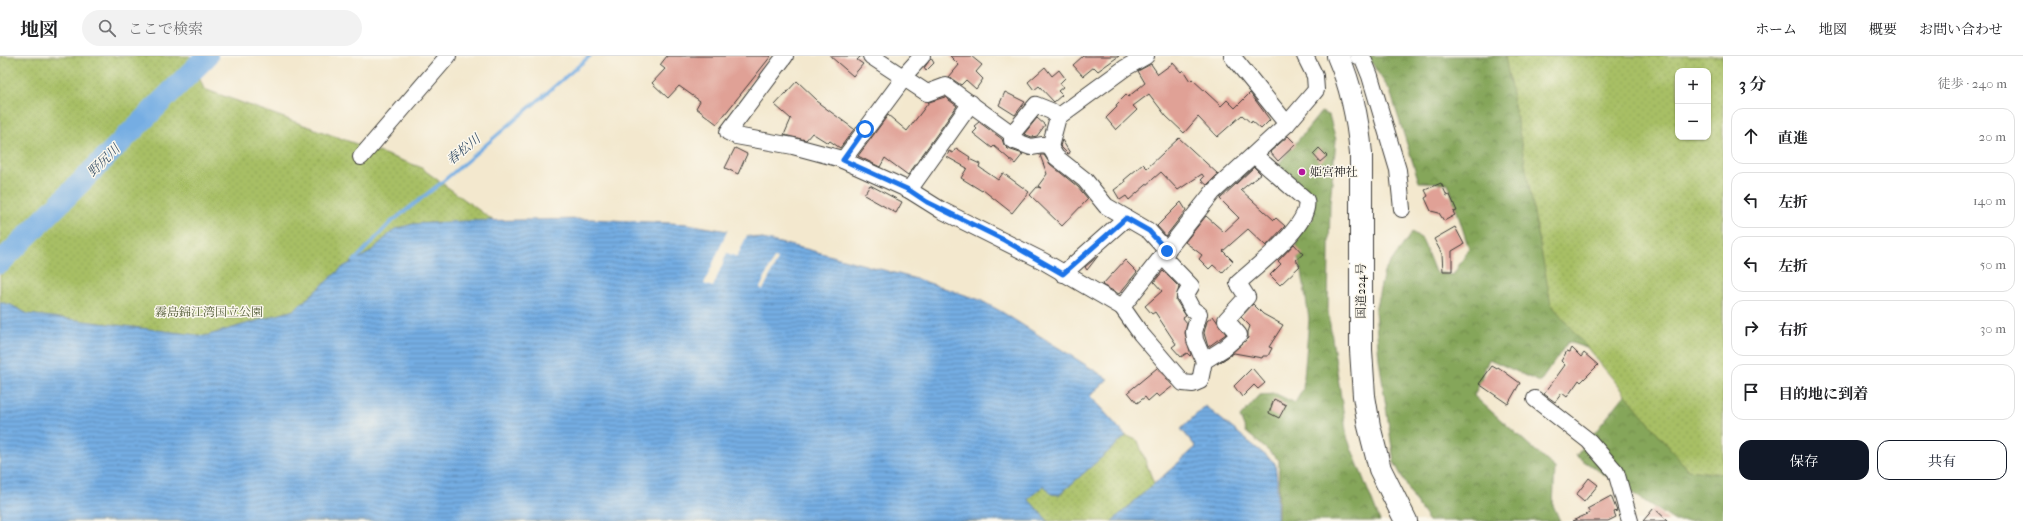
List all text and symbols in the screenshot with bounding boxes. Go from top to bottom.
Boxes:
search box [82,10,362,46]
icon: search [96,17,118,39]
text: 地図 [20,19,58,41]
text: ここで検索 [128,20,203,38]
text: ホーム [1755,21,1797,38]
text: 地図 [1819,21,1847,38]
text: 概要 [1869,21,1897,38]
text: お問い合わせ [1919,21,2003,38]
map controls [1675,68,1711,140]
button: + [1675,68,1711,104]
text: 3 分 [1739,74,1767,94]
text: 徒歩 · 240 m [1938,76,2007,91]
button: − [1675,104,1711,140]
route start [856,120,874,138]
icon: ahead [1740,125,1762,147]
text: 直進 [1778,129,1808,147]
text: 20 m [1979,129,2006,144]
water label: 春松川 [444,130,485,168]
water label: 野尻川 [84,140,124,179]
place label: 姫宮神社 [1310,165,1358,179]
marker: 姫宮神社 [1297,167,1307,177]
icon: left [1740,189,1762,211]
text: 左折 [1778,193,1808,211]
text: 140 m [1973,193,2006,208]
route end [1158,242,1176,260]
icon: left [1740,253,1762,275]
text: 左折 [1778,257,1808,275]
text: 50 m [1980,257,2006,272]
street label: 国道224号 [1354,263,1368,319]
park label: 霧島錦江湾国立公園 [155,305,263,319]
icon: right [1740,317,1762,339]
text: 右折 [1778,321,1808,339]
text: 30 m [1980,321,2006,336]
icon: arrive [1740,381,1762,403]
text: 目的地に到着 [1778,385,1868,403]
button: 保存 [1739,440,1869,480]
button: 共有 [1877,440,2007,480]

